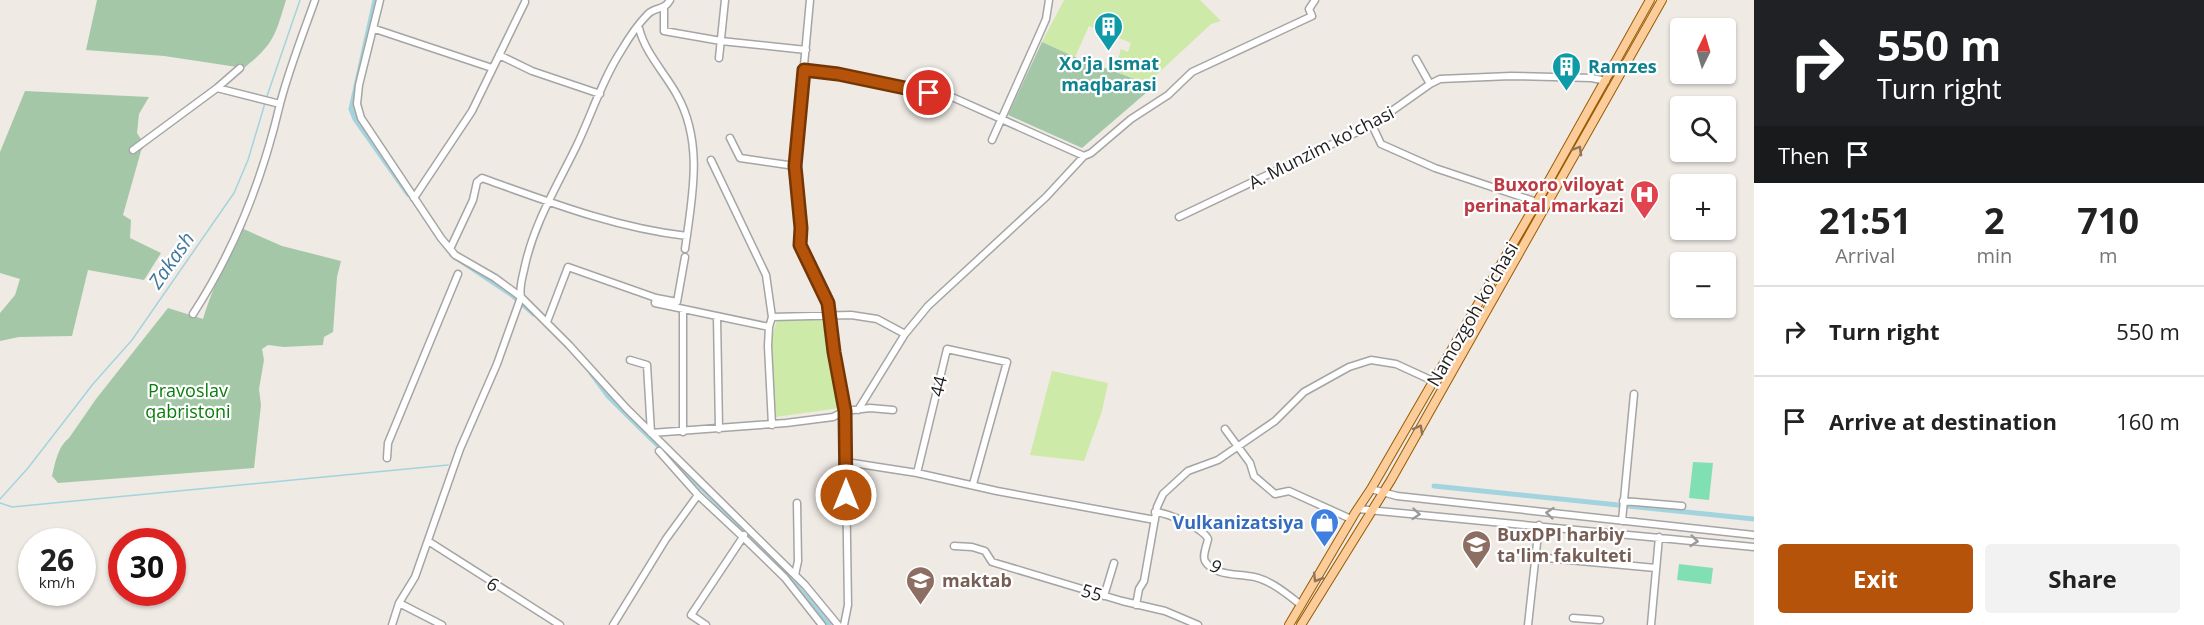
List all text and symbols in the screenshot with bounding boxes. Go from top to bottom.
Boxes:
building icon: Xo'ja Ismat maqbarasi [1093,10,1125,52]
text: 550 m [1877,16,2001,73]
north arrow [1670,18,1736,84]
map controls [1670,18,1736,318]
icon: right [1778,24,1856,102]
building icon: Ramzes [1551,50,1583,92]
place label: Xo'ja Ismat maqbarasi [1059,51,1159,96]
place label: Ramzes [1588,54,1657,78]
pin [903,67,954,118]
text: Turn right [1877,70,2002,107]
icon: arrive [912,76,945,109]
button: search [1670,96,1736,162]
street label: A. Munzim ko'chasi [1244,100,1398,194]
icon: arrive [1841,138,1874,171]
text: Then [1778,140,1829,170]
one-way arrow [1571,146,1582,157]
place label: Buxoro viloyat perinatal markazi [1464,172,1624,217]
button: + [1670,174,1736,240]
hospital icon: Buxoro viloyat perinatal markazi [1629,178,1661,220]
text: 21:51 [1819,196,1912,245]
text: 2 [1984,196,2005,245]
text: 710 [2077,196,2139,245]
water label: Zakash [141,226,200,294]
street label: Namozgoh ko'chasi [1421,237,1523,391]
text: Arrival [1835,242,1895,269]
text: min [1976,242,2012,269]
text: m [2099,242,2117,269]
button: − [1670,252,1736,318]
icon: right [1778,315,1811,348]
text: Turn right [1829,316,1940,346]
text: 550 m [2116,316,2180,346]
street label: 44 [924,373,952,399]
park label: Pravoslav qabristoni [145,378,231,423]
icon: arrive [1778,405,1811,438]
text: Arrive at destination [1829,406,2057,436]
text: 160 m [2116,406,2180,436]
one-way arrow [1412,425,1423,435]
position arrow [814,463,878,527]
shop icon: Vulkanizatsiya [1309,506,1341,548]
one-way arrow [1412,507,1421,520]
one-way arrow [1545,507,1554,520]
place label: Vulkanizatsiya [1173,510,1304,534]
place label: BuxDPI harbiy ta'lim fakulteti [1497,522,1632,567]
speed limit sign: 30 [108,528,186,606]
school or university icon: BuxDPI harbiy ta'lim fakulteti [1460,528,1492,570]
one-way arrow [1690,534,1699,547]
text: 26 [40,539,74,580]
button: Exit [1778,544,1973,613]
button: Share [1985,544,2180,613]
street label: 9 [1205,553,1227,579]
school or university icon: maktab [905,564,937,606]
place label: maktab [942,568,1012,592]
street label: 6 [482,571,504,597]
text: km/h [39,572,75,592]
one-way arrow [1312,572,1324,582]
street label: 55 [1079,578,1105,606]

